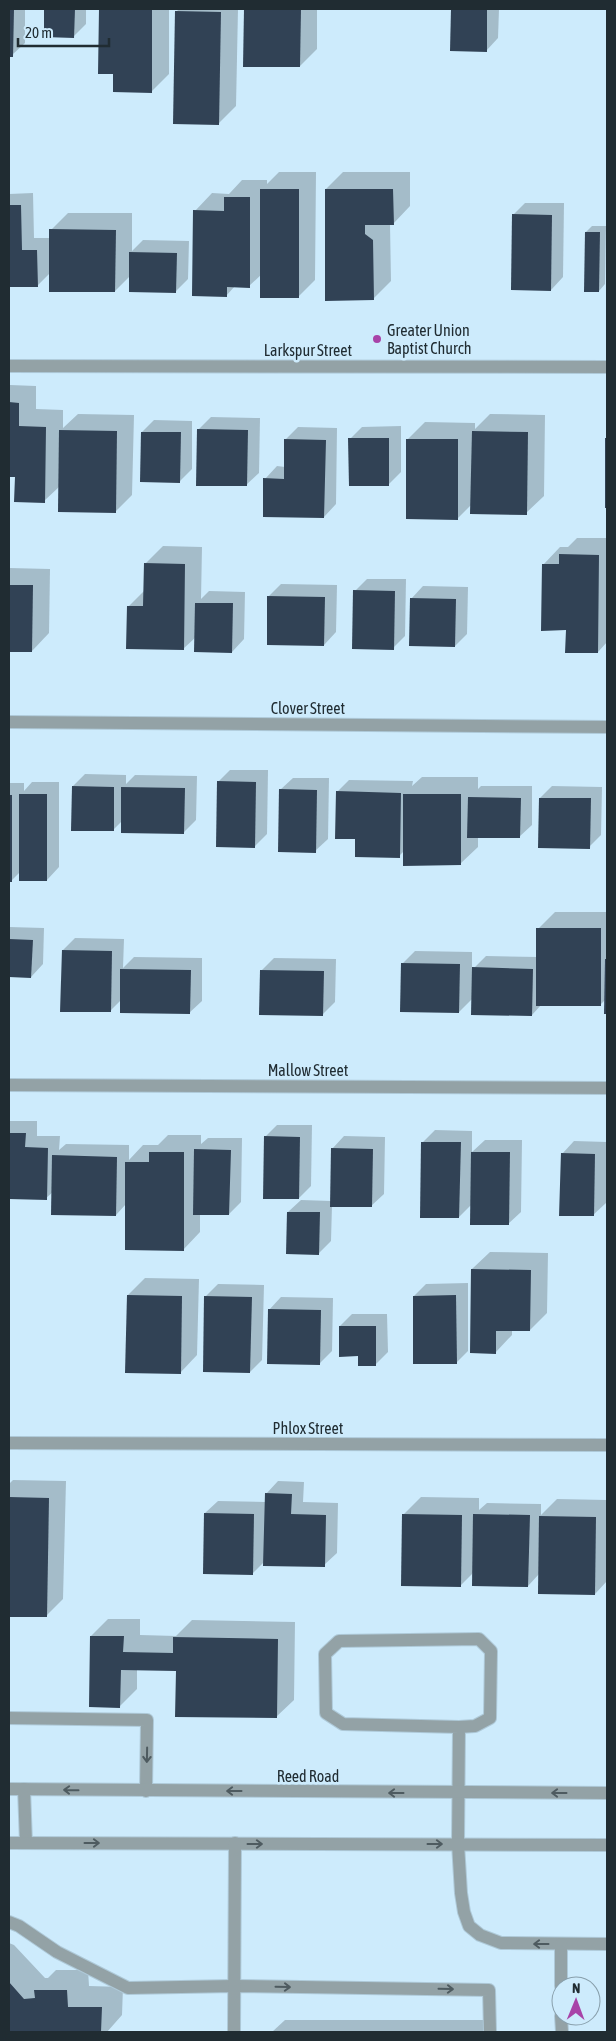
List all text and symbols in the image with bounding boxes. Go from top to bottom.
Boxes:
scale bar [18,15,109,47]
text: 20 m [25,24,52,41]
place label: Greater Union Baptist Church [387,321,471,358]
marker: Greater Union Baptist Church [371,333,383,345]
street label: Larkspur Street [264,341,353,360]
street label: Clover Street [271,699,346,717]
street label: Mallow Street [268,1061,349,1079]
street label: Phlox Street [273,1419,344,1437]
one-way arrow [142,1746,152,1763]
street label: Reed Road [277,1767,339,1785]
one-way arrow [63,1785,80,1795]
one-way arrow [226,1786,242,1796]
one-way arrow [388,1788,404,1797]
one-way arrow [551,1788,567,1798]
one-way arrow [84,1838,100,1848]
one-way arrow [247,1839,263,1848]
one-way arrow [426,1839,443,1849]
one-way arrow [533,1939,550,1949]
north arrow [551,1976,601,2026]
text: N [572,1980,580,1996]
one-way arrow [274,1982,291,1992]
one-way arrow [437,1984,453,1994]

